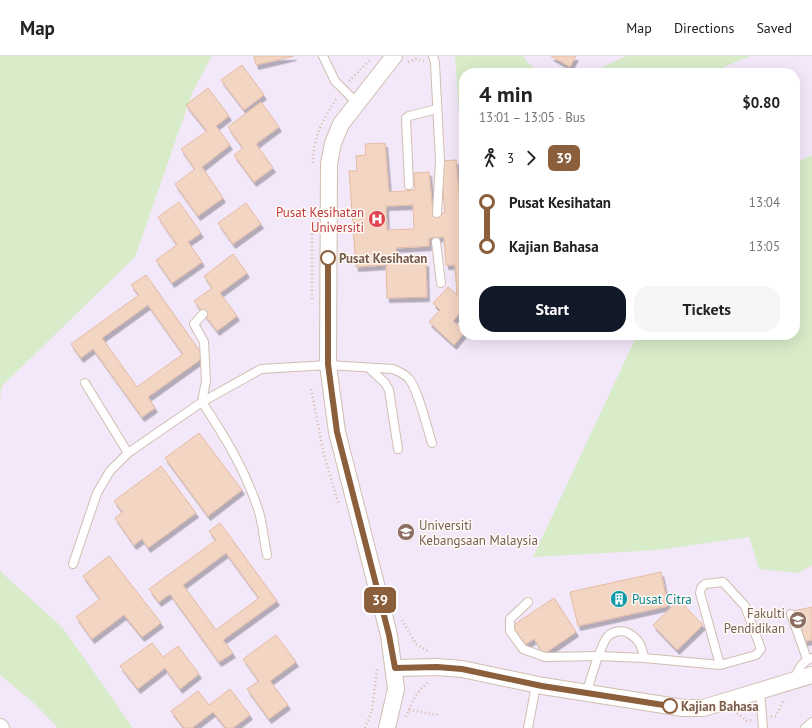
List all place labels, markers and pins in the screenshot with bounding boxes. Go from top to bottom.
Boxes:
place label: Pusat Kesihatan Universiti [276,204,364,236]
hospital icon: Pusat Kesihatan Universiti [367,209,387,229]
marker: Pusat Kesihatan [320,250,336,266]
place label: Pusat Kesihatan [339,250,427,267]
place label: Universiti Kebangsaan Malaysia [419,517,538,549]
school or university icon: Universiti Kebangsaan Malaysia [396,522,416,542]
building icon: Pusat Citra [609,589,629,609]
place label: Pusat Citra [632,591,692,608]
place label: Fakulti Pendidikan [724,605,785,637]
school or university icon: Fakulti Pendidikan [788,610,808,630]
marker: Kajian Bahasa [662,698,678,714]
place label: Kajian Bahasa [681,698,759,715]

